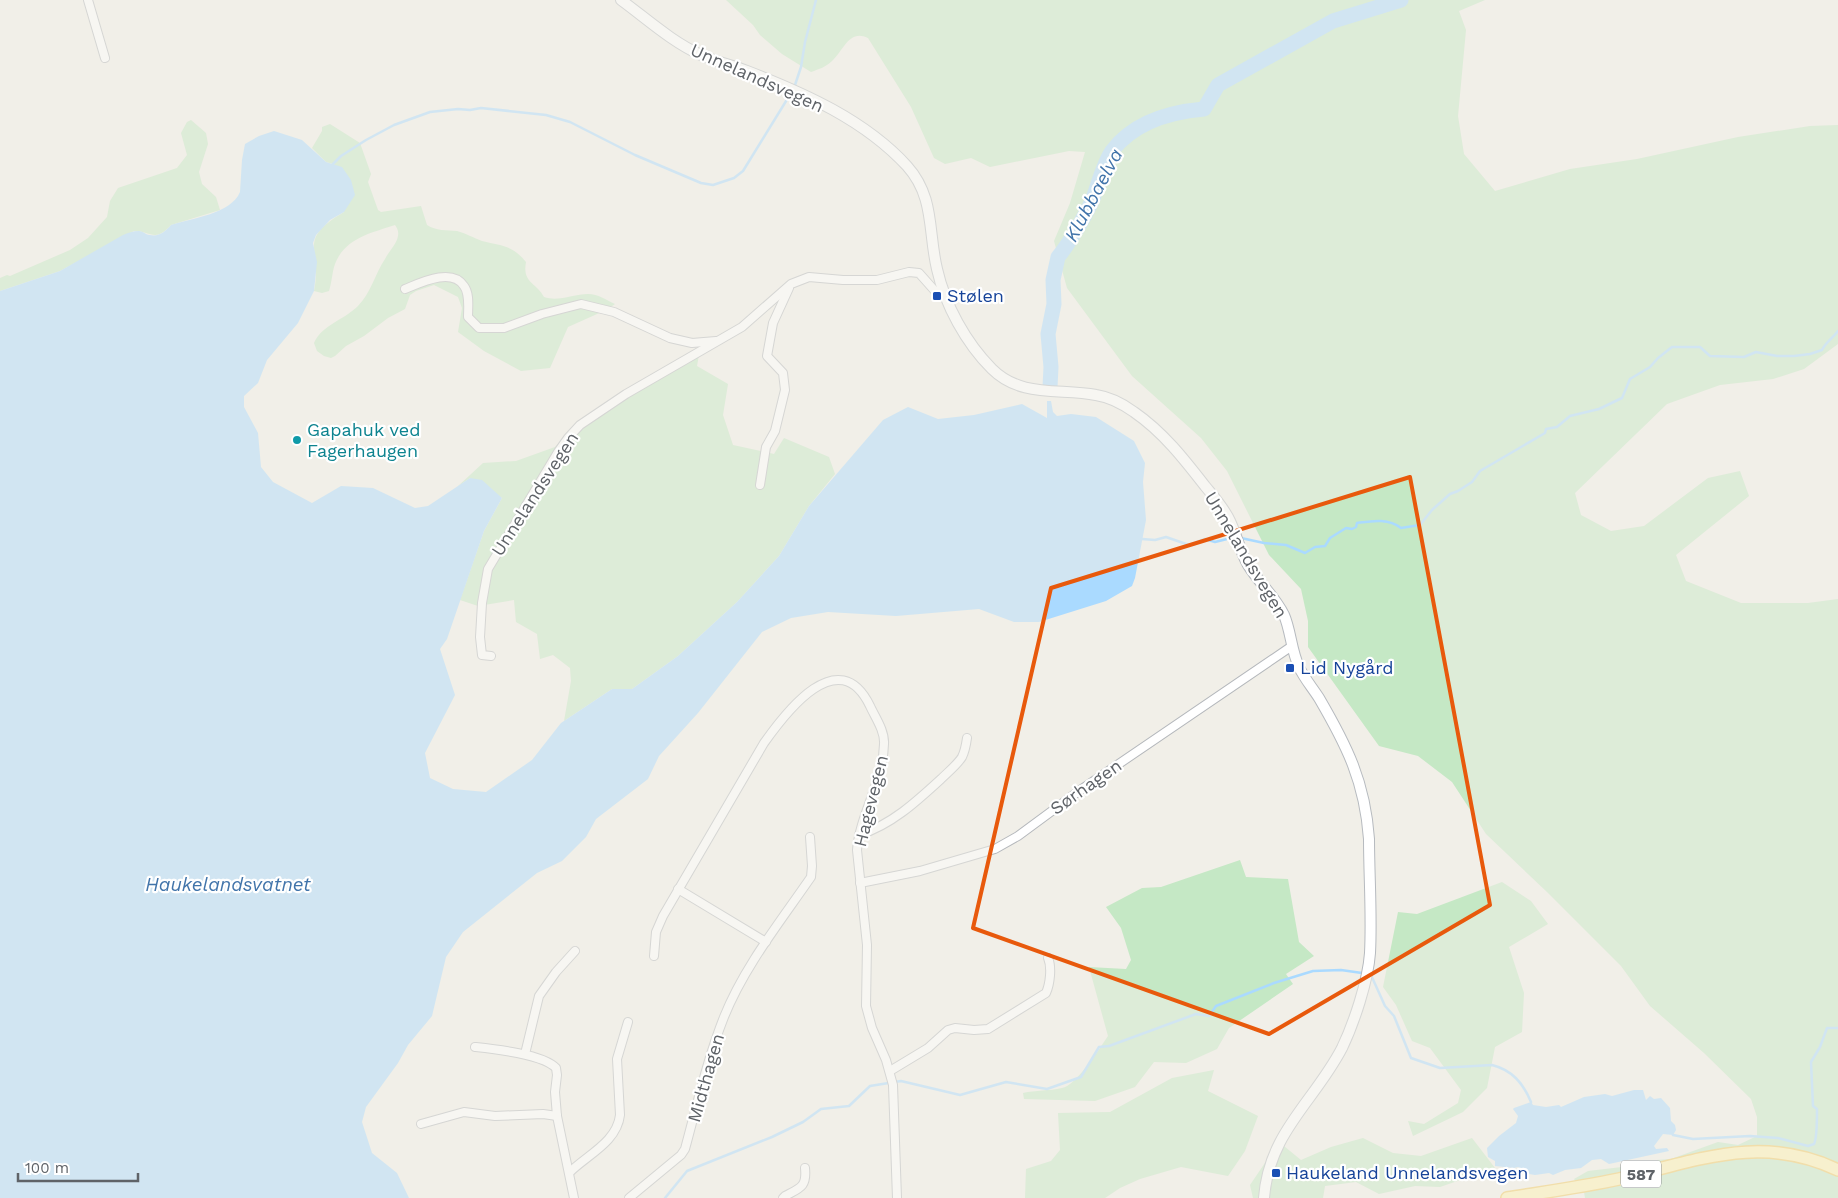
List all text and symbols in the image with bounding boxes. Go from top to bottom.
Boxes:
street label: Unnelandsvegen [687,39,827,116]
water label: Klubbaelva [1059,145,1128,246]
place label: Stølen [947,285,1004,306]
marker: Stølen [931,290,943,302]
place label: Gapahuk ved Fagerhaugen [307,419,420,461]
street label: Unnelandsvegen [487,428,582,560]
marker: Gapahuk ved Fagerhaugen [291,434,303,446]
street label: Unnelandsvegen [1200,488,1292,622]
place label: Lid Nygård [1300,657,1394,678]
marker: Lid Nygård [1284,662,1296,674]
street label: Hagevegen [849,753,892,849]
street label: Sørhagen [1046,754,1125,819]
water label: Haukelandsvatnet [145,873,311,896]
street label: Midthagen [683,1031,728,1125]
scale bar [18,1150,138,1182]
text: 100 m [25,1159,69,1177]
road number: 587 [1621,1160,1661,1188]
place label: Haukeland Unnelandsvegen [1286,1162,1528,1183]
marker: Haukeland Unnelandsvegen [1270,1167,1282,1179]

